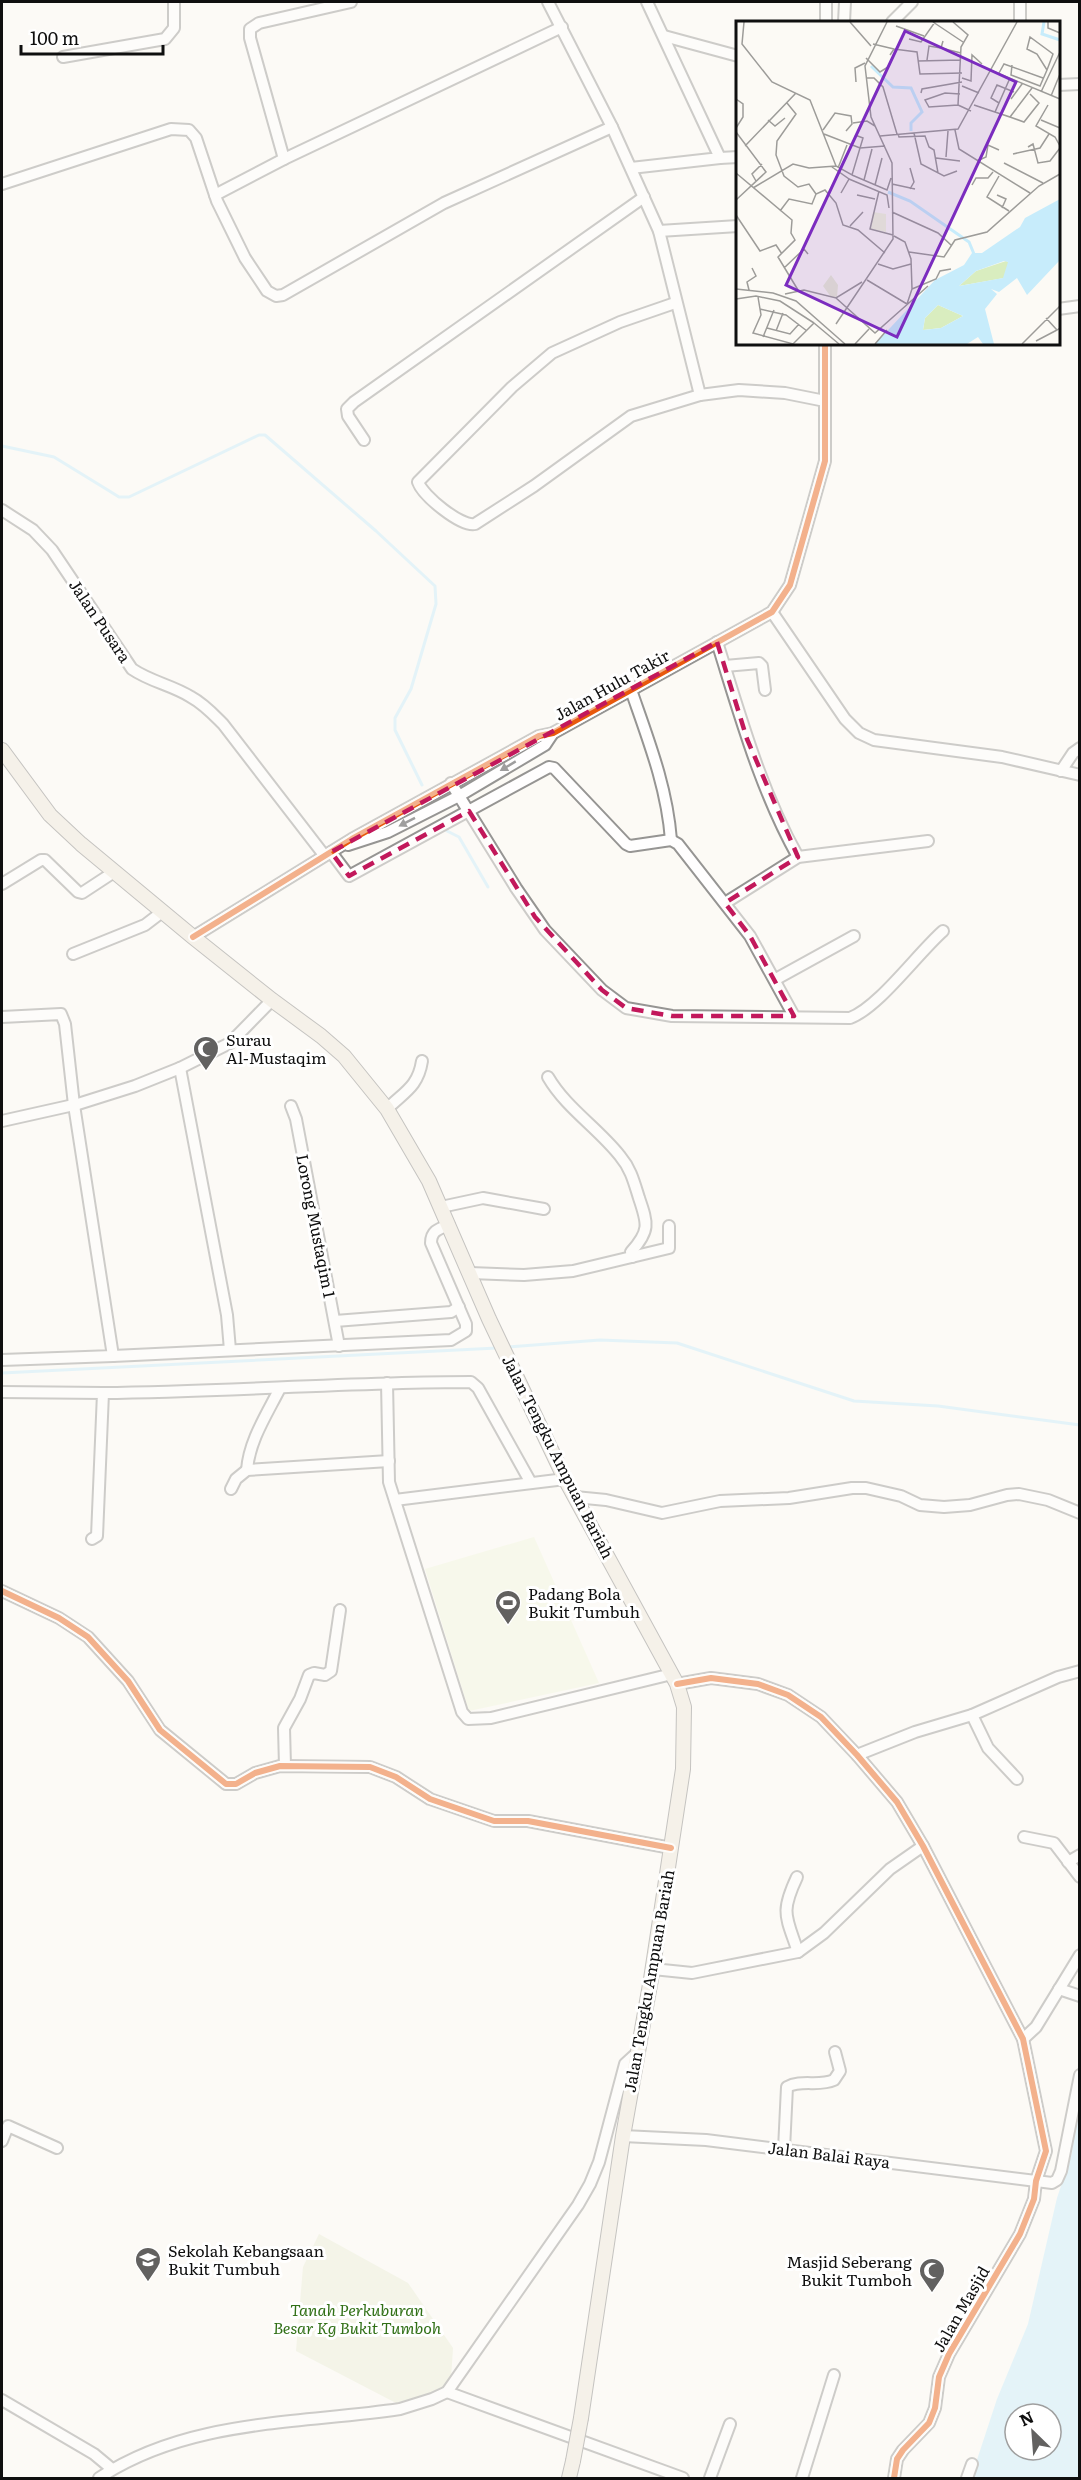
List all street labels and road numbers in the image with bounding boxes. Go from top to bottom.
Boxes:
street label: Jalan Pusara [64,574,138,667]
street label: Jalan Hulu Takir [550,642,674,726]
street label: Lorong Mustaqim 1 [291,1152,343,1300]
street label: Jalan Tengku Ampuan Bariah [497,1351,621,1563]
street label: Jalan Tengku Ampuan Bariah [617,1867,680,2094]
street label: Jalan Balai Raya [767,2135,892,2173]
street label: Jalan Masjid [926,2261,995,2356]

